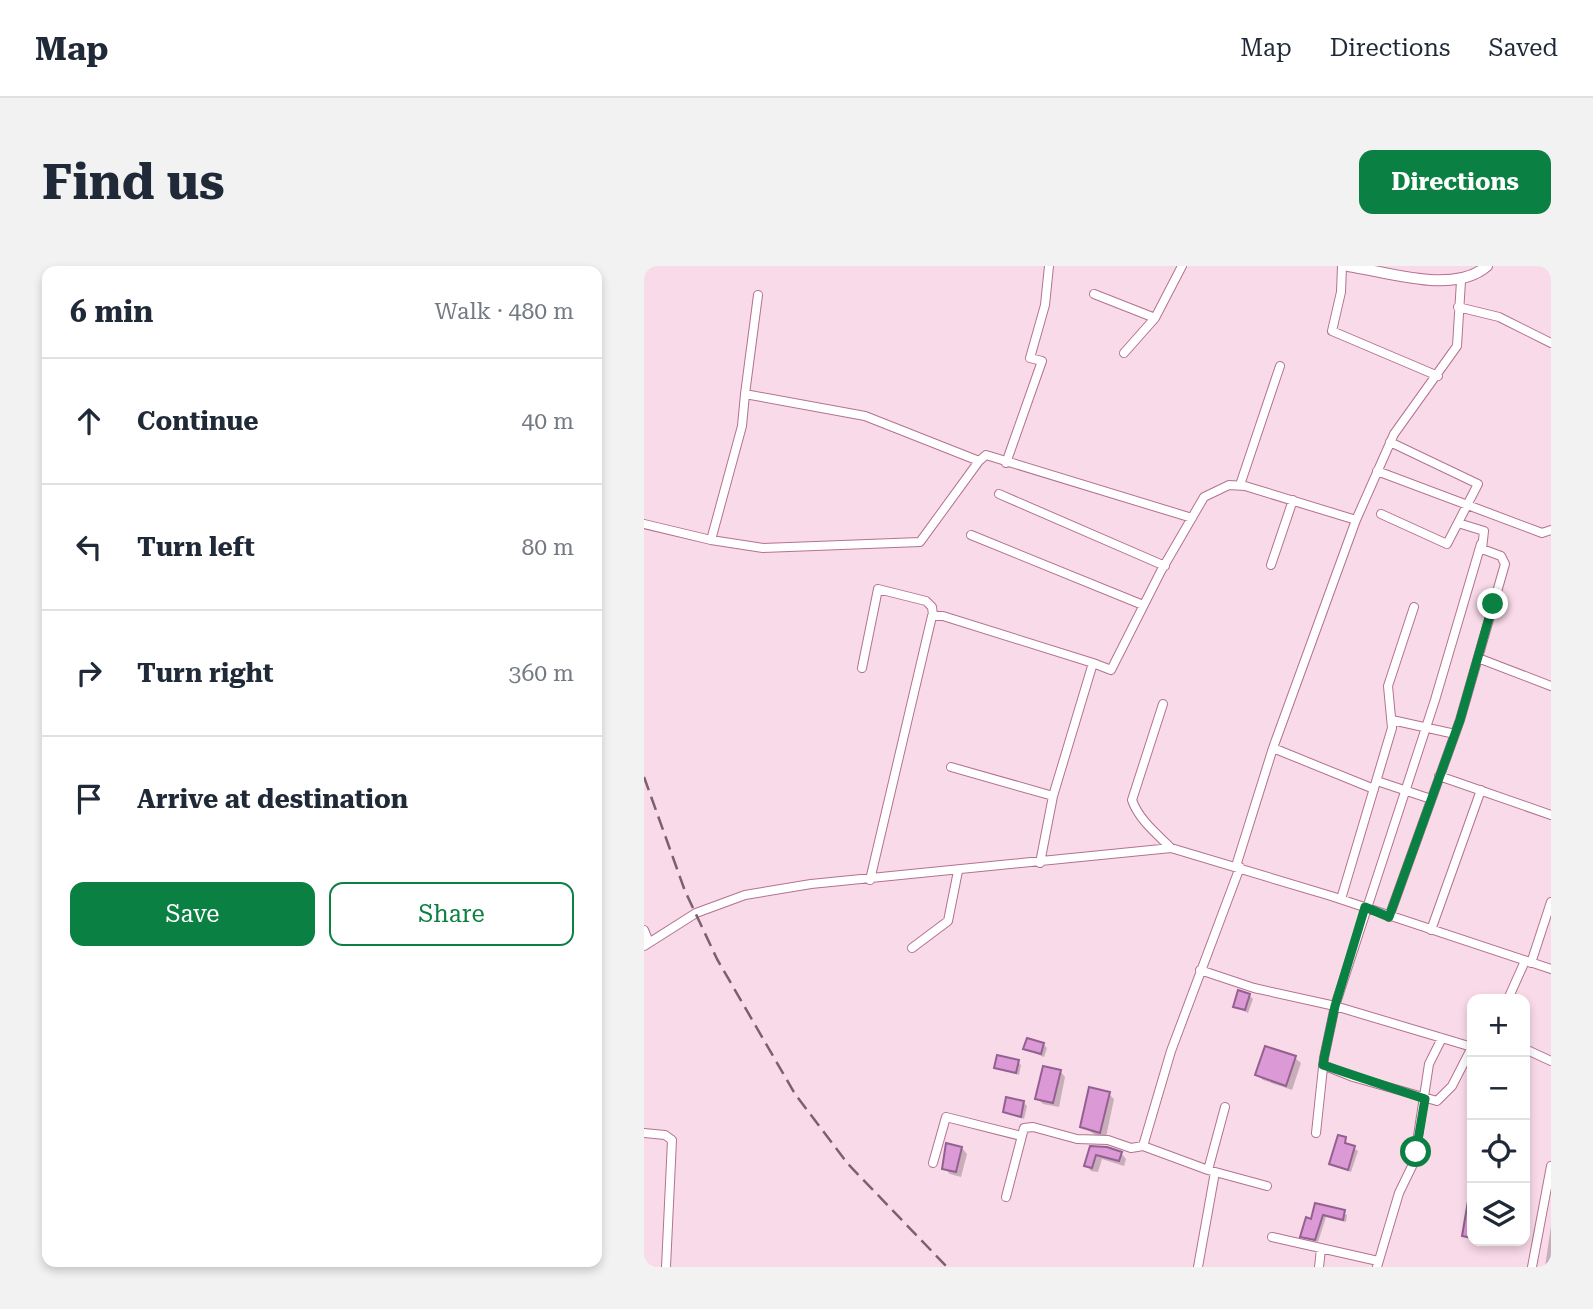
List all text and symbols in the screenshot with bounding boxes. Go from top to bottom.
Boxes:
text: Map [35,29,109,68]
text: Map [1240,34,1292,62]
text: Directions [1330,34,1450,62]
text: Saved [1488,34,1558,62]
button: Directions [1359,150,1551,214]
text: Find us [42,154,225,211]
text: 6 min [70,294,153,329]
text: Walk · 480 m [435,298,574,325]
icon: ahead [70,402,108,440]
text: Continue [137,406,259,436]
text: 40 m [521,408,574,435]
icon: left [70,528,108,566]
text: Turn left [137,532,255,562]
text: 80 m [521,534,574,561]
route end [1477,588,1508,619]
icon: right [70,654,108,692]
text: Turn right [137,658,273,688]
text: 360 m [509,660,574,687]
icon: arrive [70,780,108,818]
text: Arrive at destination [137,784,408,814]
button: Save [70,882,315,946]
button: Share [329,882,574,946]
map controls [1467,994,1530,1246]
button: + [1467,994,1530,1057]
button: − [1467,1057,1530,1120]
button: locate [1467,1120,1530,1183]
route start [1400,1136,1431,1167]
button: layers [1467,1183,1530,1246]

